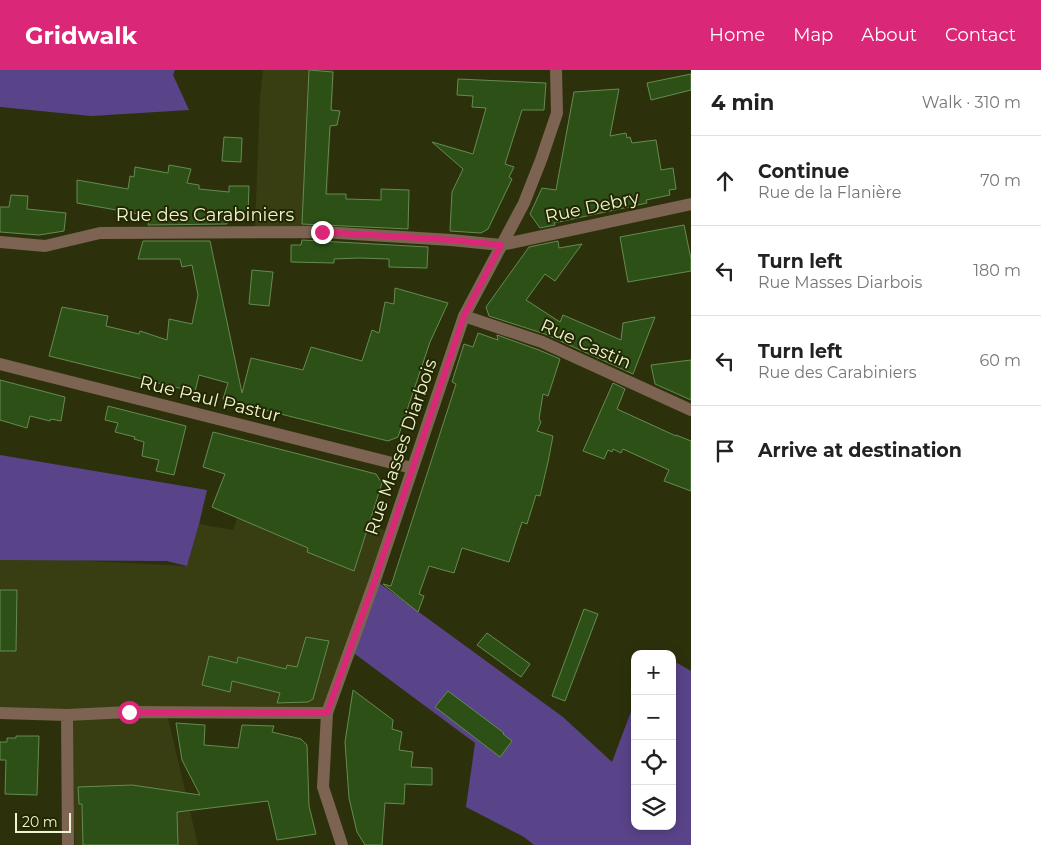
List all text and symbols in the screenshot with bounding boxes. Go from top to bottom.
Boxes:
text: Gridwalk [25,21,137,50]
text: Home [709,24,765,46]
text: Map [793,24,833,46]
text: About [861,24,917,46]
text: Contact [945,24,1016,46]
text: 4 min [711,90,774,115]
text: Walk · 310 m [922,93,1021,112]
text: Continue [758,160,849,183]
icon: ahead [711,167,739,195]
text: 70 m [980,171,1021,190]
text: Rue de la Flanière [758,183,901,202]
street label: Rue Debry [543,186,641,228]
street label: Rue des Carabiniers [116,204,294,226]
route end [311,221,334,244]
text: Turn left [758,250,843,273]
icon: left [711,257,739,285]
text: 180 m [973,261,1021,280]
text: Rue Masses Diarbois [758,273,922,292]
street label: Rue Castin [537,314,635,374]
text: Turn left [758,340,843,363]
icon: left [711,347,739,375]
text: 60 m [979,351,1021,370]
street label: Rue Masses Diarbois [360,356,442,538]
text: Rue des Carabiniers [758,363,917,382]
street label: Rue Paul Pastur [137,371,283,427]
icon: arrive [711,437,739,465]
text: Arrive at destination [758,439,962,462]
map controls [631,650,676,830]
button: + [631,650,676,695]
button: − [631,695,676,740]
route start [118,701,141,724]
button: locate [631,740,676,785]
button: layers [631,785,676,830]
scale bar [15,810,71,833]
text: 20 m [22,813,58,831]

